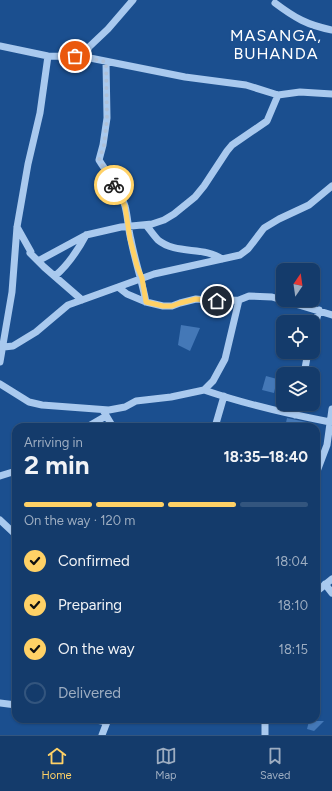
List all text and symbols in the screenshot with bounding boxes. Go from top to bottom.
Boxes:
district label: MASANGA, BUHANDA [230,26,322,63]
pin [58,39,92,73]
icon: bag [64,45,86,67]
courier [94,165,134,205]
icon: bike [103,174,125,196]
north arrow [276,263,320,307]
map controls [276,263,320,411]
pin [200,284,234,318]
icon: home [206,290,228,312]
button: locate [276,315,320,359]
button: layers [276,367,320,411]
text: Arriving in [24,435,83,450]
text: 18:35–18:40 [223,448,308,466]
text: 2 min [24,449,90,481]
text: On the way · 120 m [24,513,135,528]
icon: check [24,550,46,572]
text: Confirmed [58,552,130,570]
text: 18:04 [275,554,308,569]
icon: check [24,594,46,616]
text: Preparing [58,596,122,614]
text: 18:10 [278,598,308,613]
icon: check [24,638,46,660]
text: On the way [58,640,135,658]
text: 18:15 [279,642,308,657]
text: Delivered [58,684,121,702]
tab: Home [42,745,72,782]
tab: Map [155,745,177,782]
tab: Saved [260,745,290,782]

